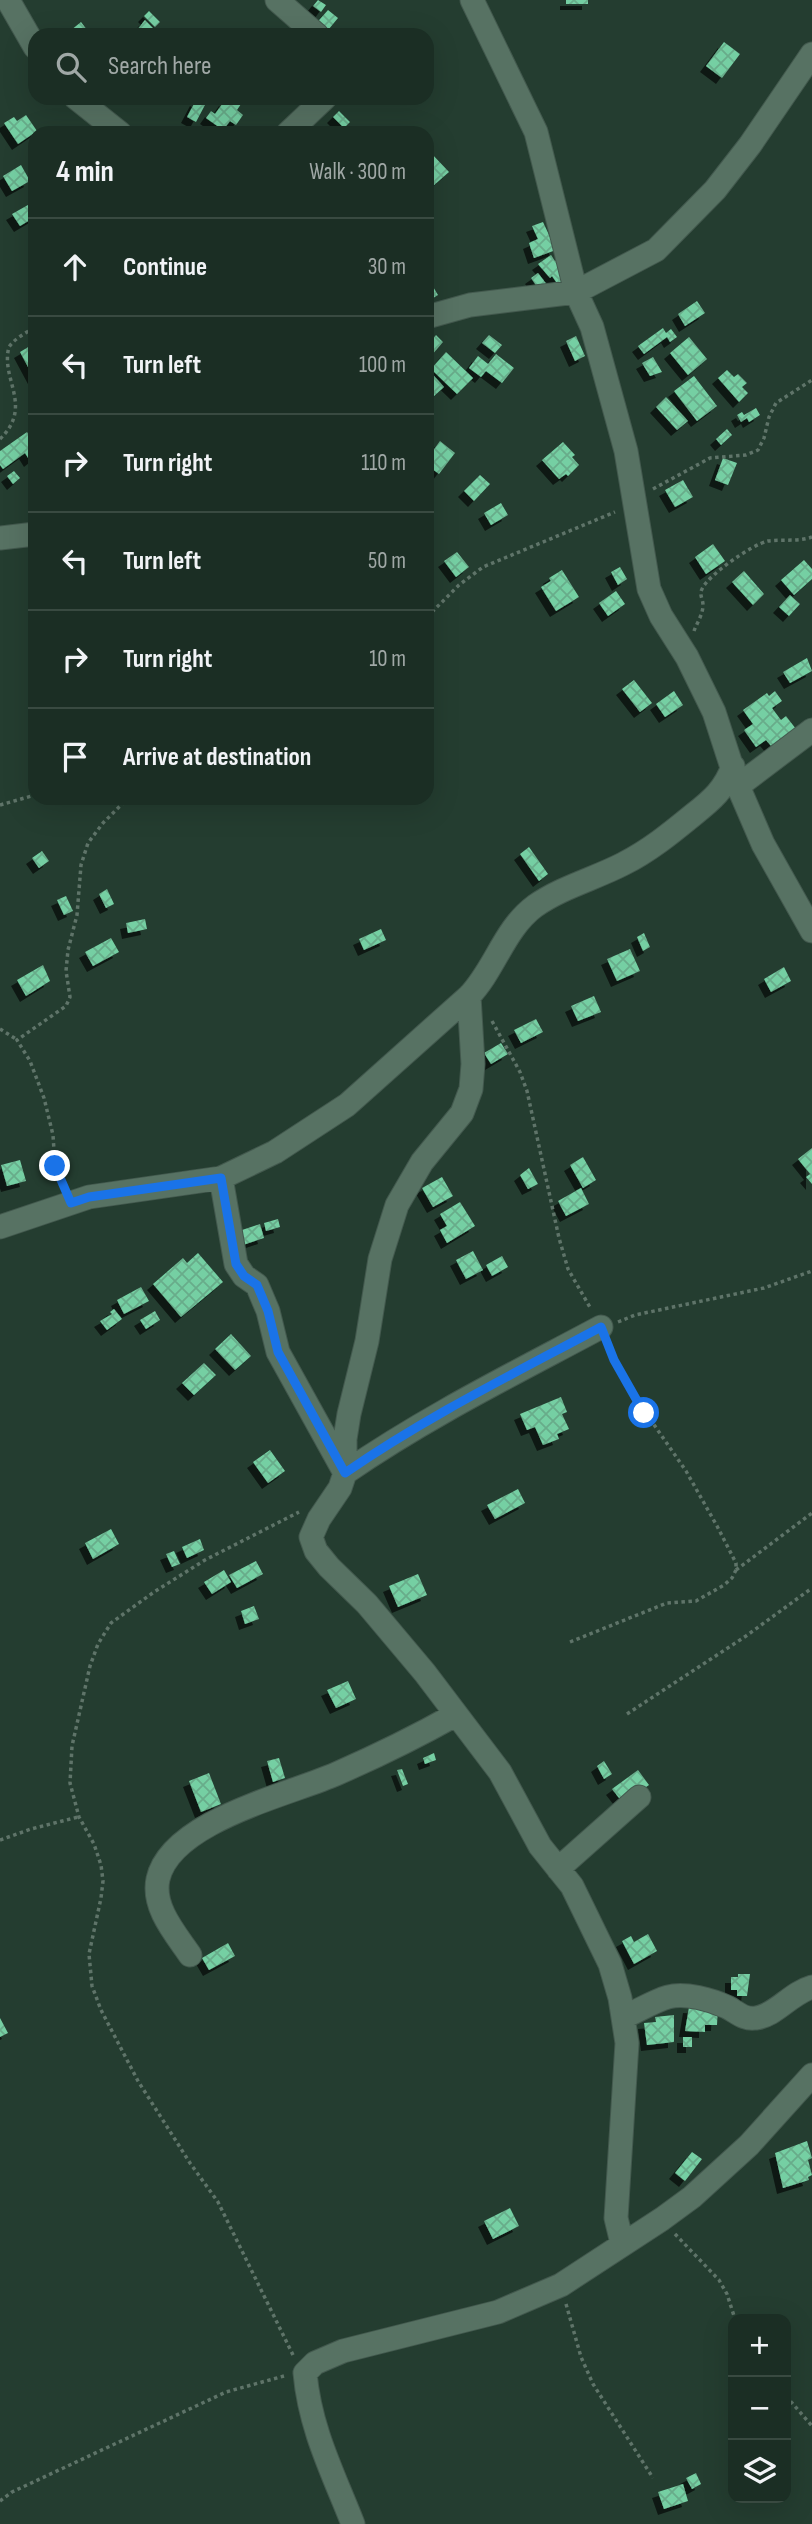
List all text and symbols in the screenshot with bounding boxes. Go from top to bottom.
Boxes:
search box [28,28,434,105]
icon: search [52,48,90,86]
text: Search here [108,51,211,82]
text: 4 min [56,154,114,190]
text: Walk · 300 m [309,158,406,186]
icon: ahead [56,248,94,286]
text: Continue [123,252,207,283]
text: 30 m [368,253,406,281]
icon: left [56,346,94,384]
text: Turn left [123,350,201,381]
text: 100 m [359,351,406,379]
icon: right [56,444,94,482]
text: Turn right [123,448,212,479]
text: 110 m [361,449,406,477]
icon: left [56,542,94,580]
text: Turn left [123,546,201,577]
text: 50 m [368,547,406,575]
icon: right [56,640,94,678]
text: Turn right [123,644,212,675]
text: 10 m [369,645,406,673]
icon: arrive [56,738,94,776]
text: Arrive at destination [123,742,311,773]
route end [39,1150,70,1181]
route start [628,1397,659,1428]
map controls [728,2314,791,2503]
button: + [728,2314,791,2377]
button: − [728,2377,791,2440]
button: layers [728,2440,791,2503]

